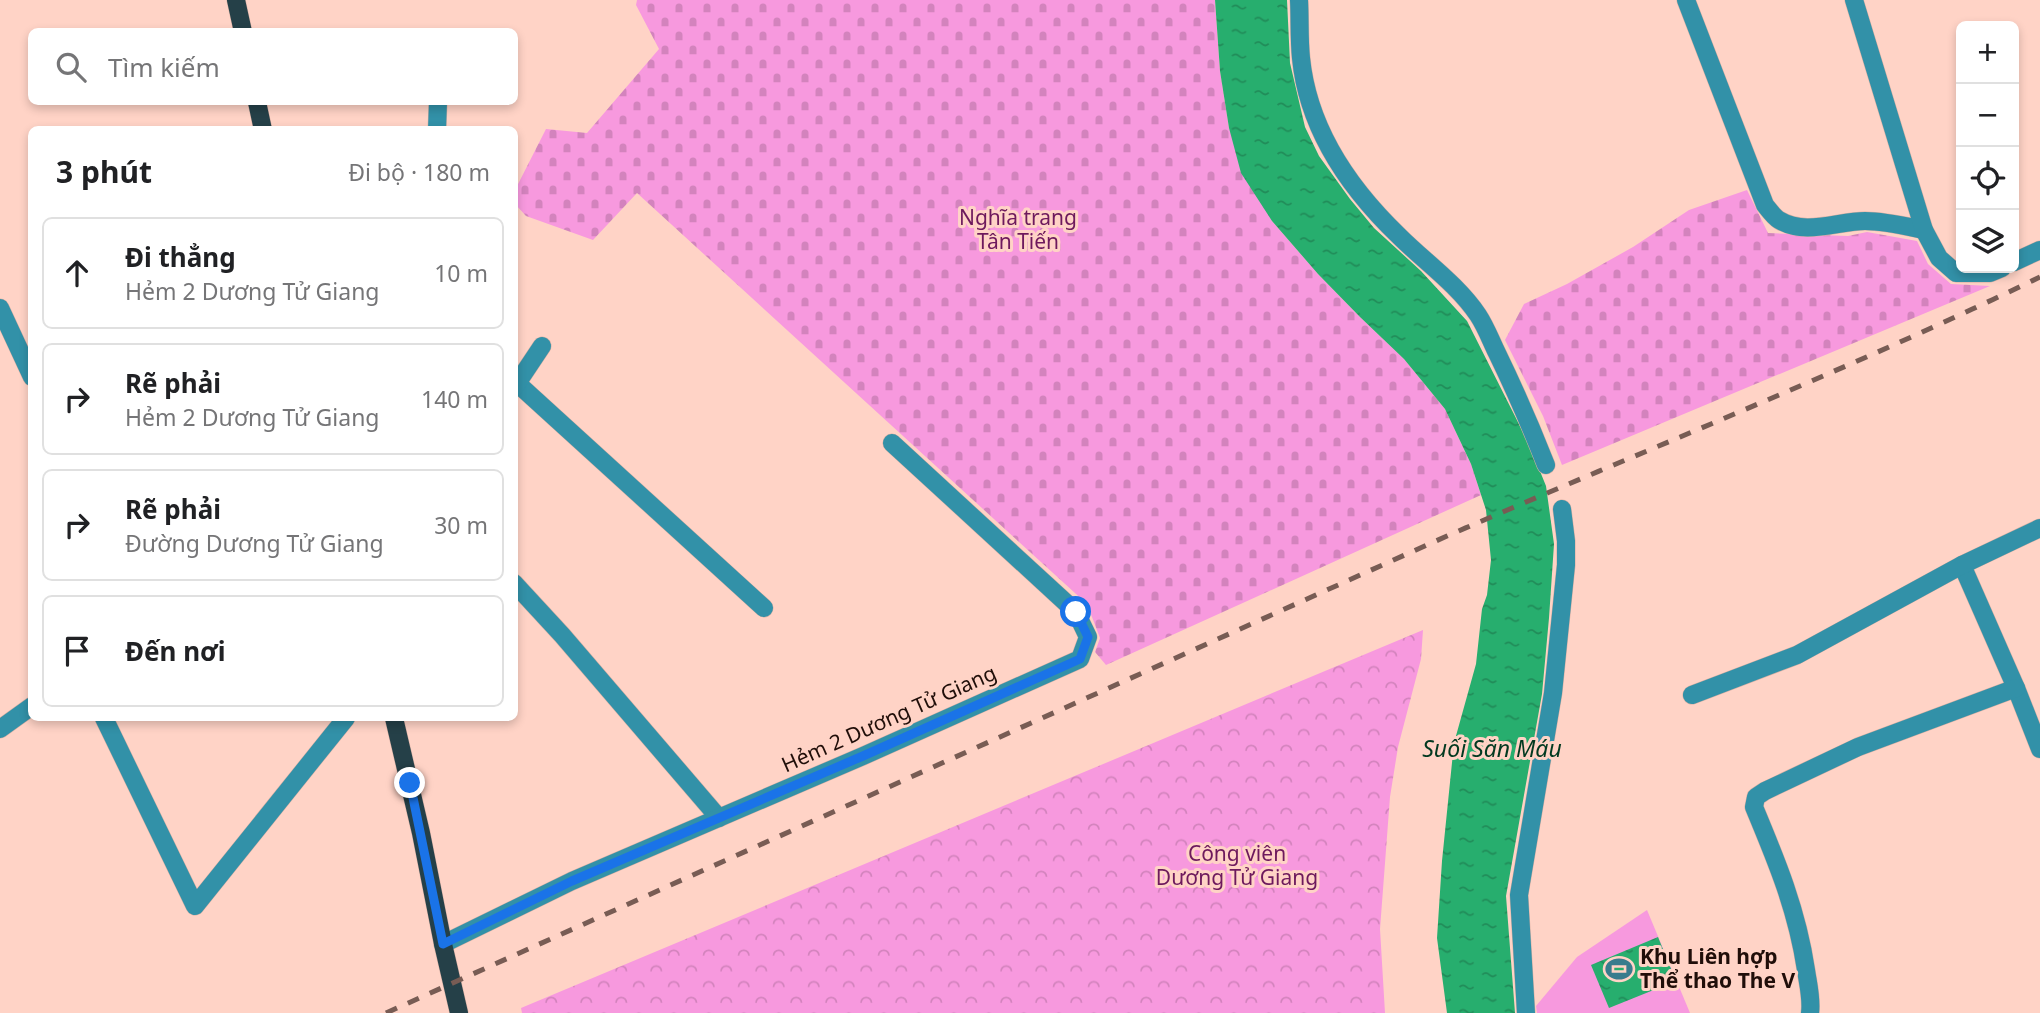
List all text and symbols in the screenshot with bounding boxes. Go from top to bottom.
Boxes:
map controls [1956,21,2019,273]
button: + [1956,21,2019,84]
search box [28,28,518,105]
icon: search [52,48,90,86]
text: Tìm kiếm [108,49,220,85]
button: − [1956,84,2019,147]
button: locate [1956,147,2019,210]
text: 3 phút [56,151,152,192]
text: Đi bộ · 180 m [348,156,490,188]
park label: Nghĩa trang Tân Tiến [959,203,1077,255]
button: layers [1956,210,2019,273]
text: Đi thẳng [125,239,236,275]
icon: ahead [58,254,96,292]
text: 10 m [434,257,488,289]
text: Hẻm 2 Dương Tử Giang [125,275,380,307]
text: Rẽ phải [125,365,221,401]
icon: right [58,380,96,418]
text: 140 m [421,383,488,415]
text: Hẻm 2 Dương Tử Giang [125,401,380,433]
text: Rẽ phải [125,491,221,527]
icon: right [58,506,96,544]
text: 30 m [434,509,488,541]
text: Đường Dương Tử Giang [125,527,384,559]
route start [1060,596,1091,627]
icon: arrive [58,632,96,670]
text: Đến nơi [125,633,226,669]
street label: Hẻm 2 Dương Tử Giang [777,658,1000,778]
water label: Suối Săn Máu [1422,732,1562,764]
route end [394,767,425,798]
park label: Công viên Dương Tử Giang [1156,839,1318,891]
place label: Khu Liên hợp Thể thao The V [1640,942,1795,994]
sports icon: Khu Liên hợp Thể thao The V [1604,954,1634,984]

